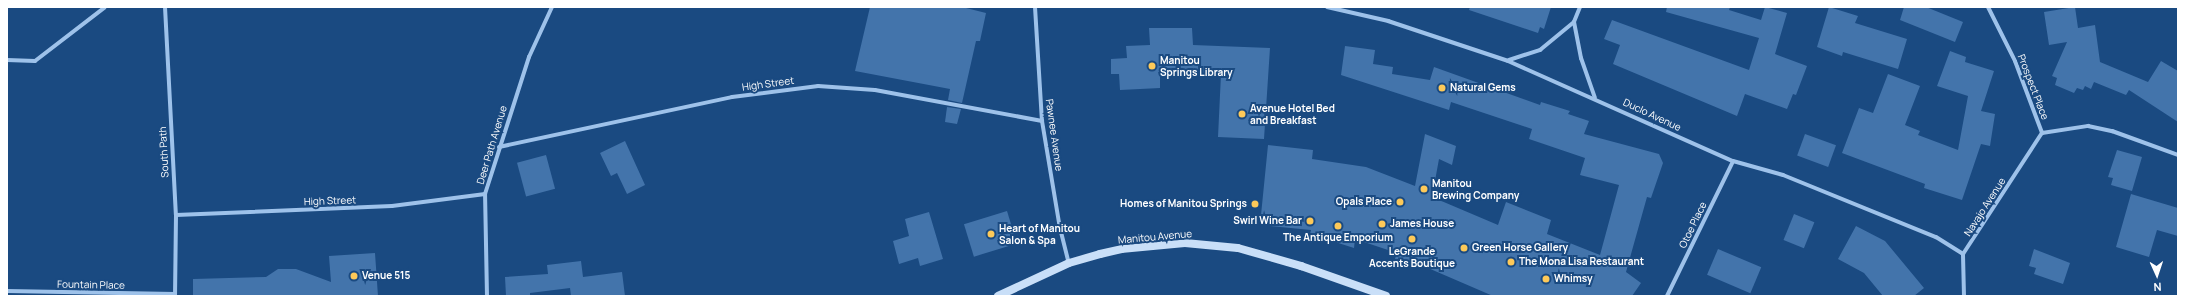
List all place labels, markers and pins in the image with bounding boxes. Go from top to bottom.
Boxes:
place label: Manitou Springs Library [1160,54,1233,78]
marker: Manitou Springs Library [1147,61,1157,71]
place label: Natural Gems [1450,82,1516,94]
marker: Natural Gems [1437,83,1447,93]
place label: Avenue Hotel Bed and Breakfast [1250,102,1335,126]
marker: Avenue Hotel Bed and Breakfast [1237,109,1247,119]
place label: Manitou Brewing Company [1432,177,1519,200]
marker: Manitou Brewing Company [1419,184,1429,194]
place label: Opals Place [1336,196,1392,208]
marker: Opals Place [1395,197,1405,207]
place label: Homes of Manitou Springs [1120,198,1247,210]
marker: Homes of Manitou Springs [1250,199,1260,209]
place label: Swirl Wine Bar [1233,215,1302,227]
marker: Swirl Wine Bar [1305,216,1315,226]
place label: James House [1390,218,1454,230]
marker: James House [1377,219,1387,229]
marker: The Antique Emporium [1333,221,1343,231]
place label: Heart of Manitou Salon & Spa [999,222,1080,246]
marker: Heart of Manitou Salon & Spa [986,229,996,239]
place label: The Antique Emporium [1283,232,1393,244]
marker: LeGrande Accents Boutique [1407,234,1417,244]
place label: Green Horse Gallery [1472,242,1568,254]
marker: Green Horse Gallery [1459,243,1469,253]
place label: LeGrande Accents Boutique [1369,245,1455,268]
place label: The Mona Lisa Restaurant [1519,256,1644,268]
marker: The Mona Lisa Restaurant [1506,257,1516,267]
place label: Venue 515 [362,270,410,282]
marker: Venue 515 [349,271,359,281]
place label: Whimsy [1554,273,1593,285]
marker: Whimsy [1541,274,1551,284]

